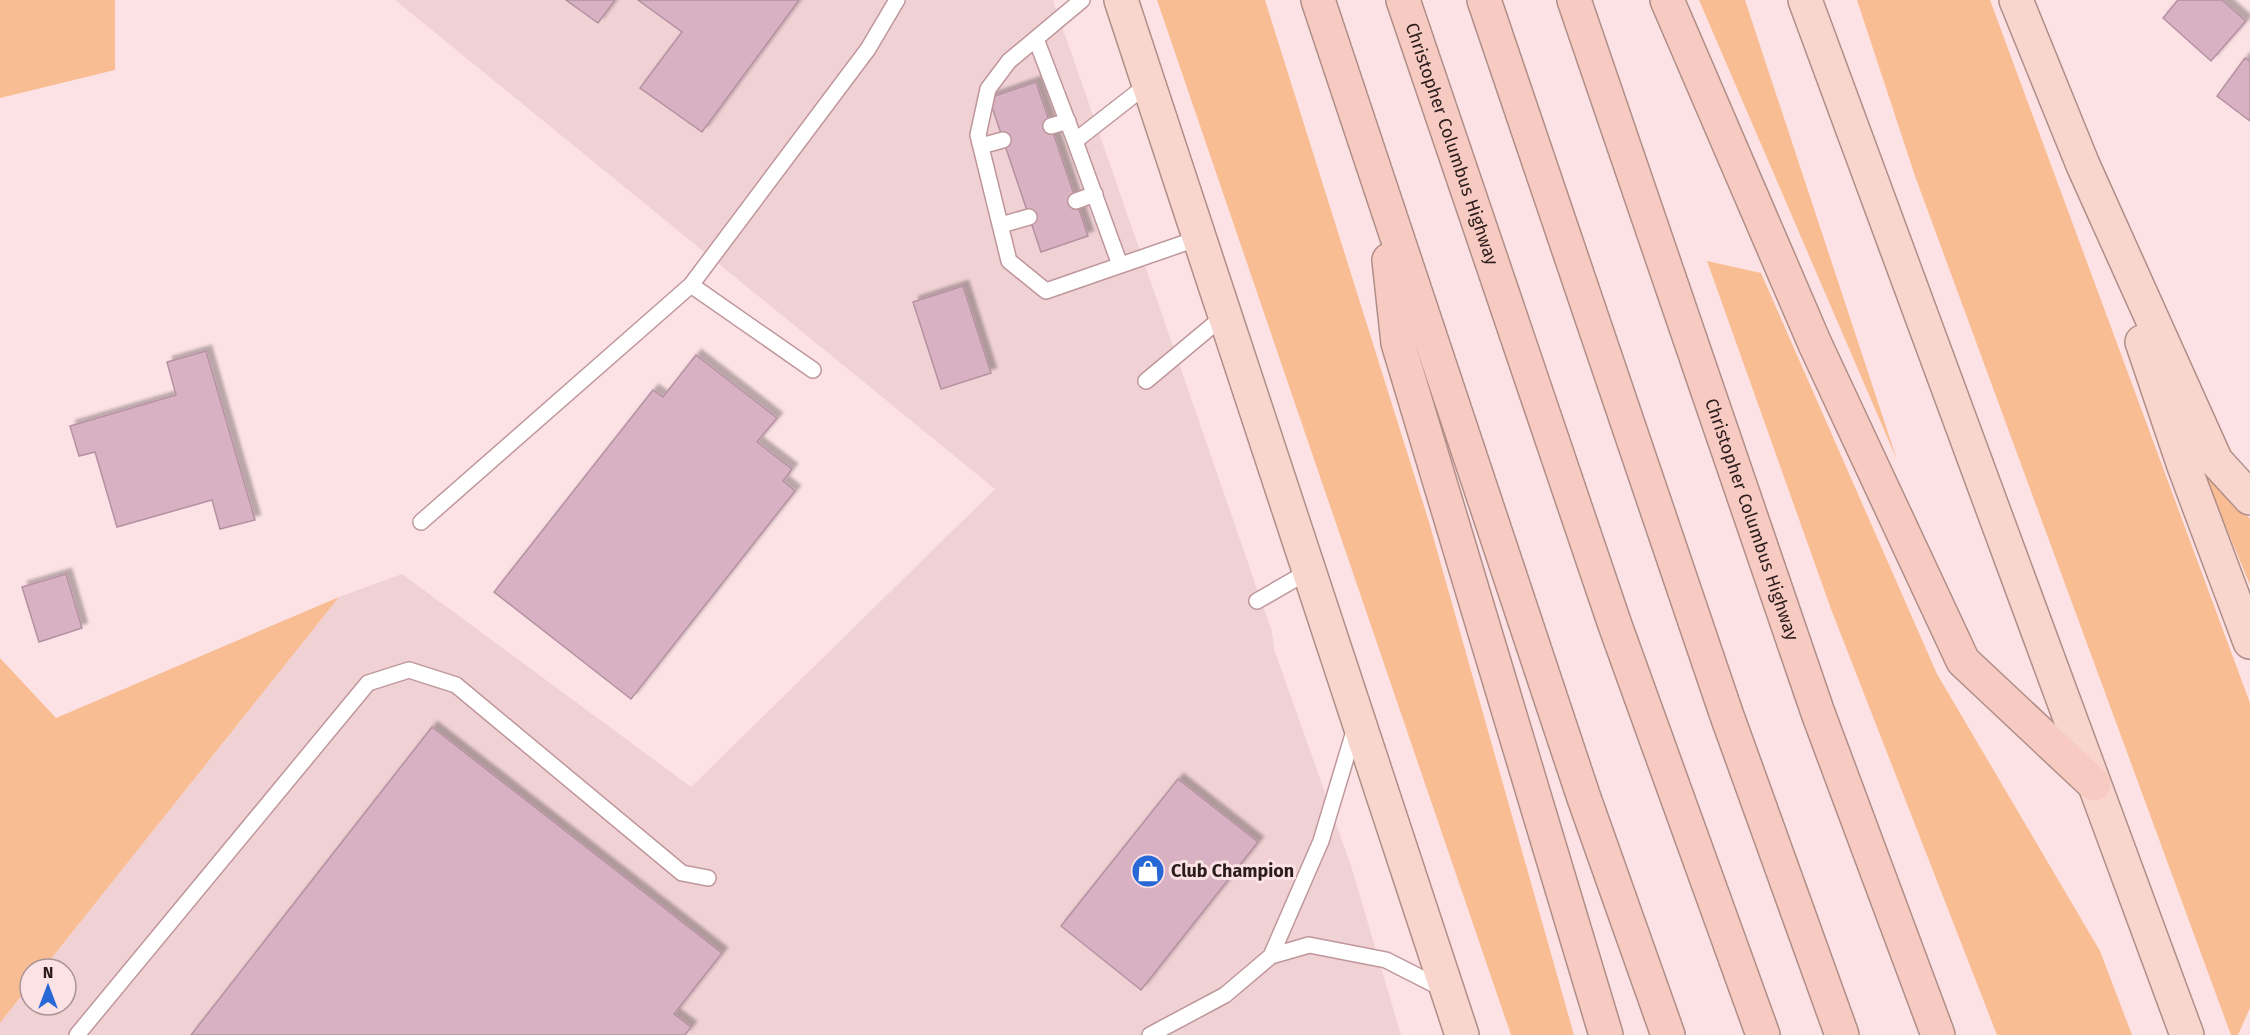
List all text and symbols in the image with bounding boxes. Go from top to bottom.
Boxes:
street label: Christopher Columbus Highway [1401,20,1503,268]
street label: Christopher Columbus Highway [1700,395,1803,644]
shop icon: Club Champion [1130,853,1166,889]
place label: Club Champion [1171,860,1294,882]
north arrow [18,957,78,1017]
text: N [43,963,53,982]

